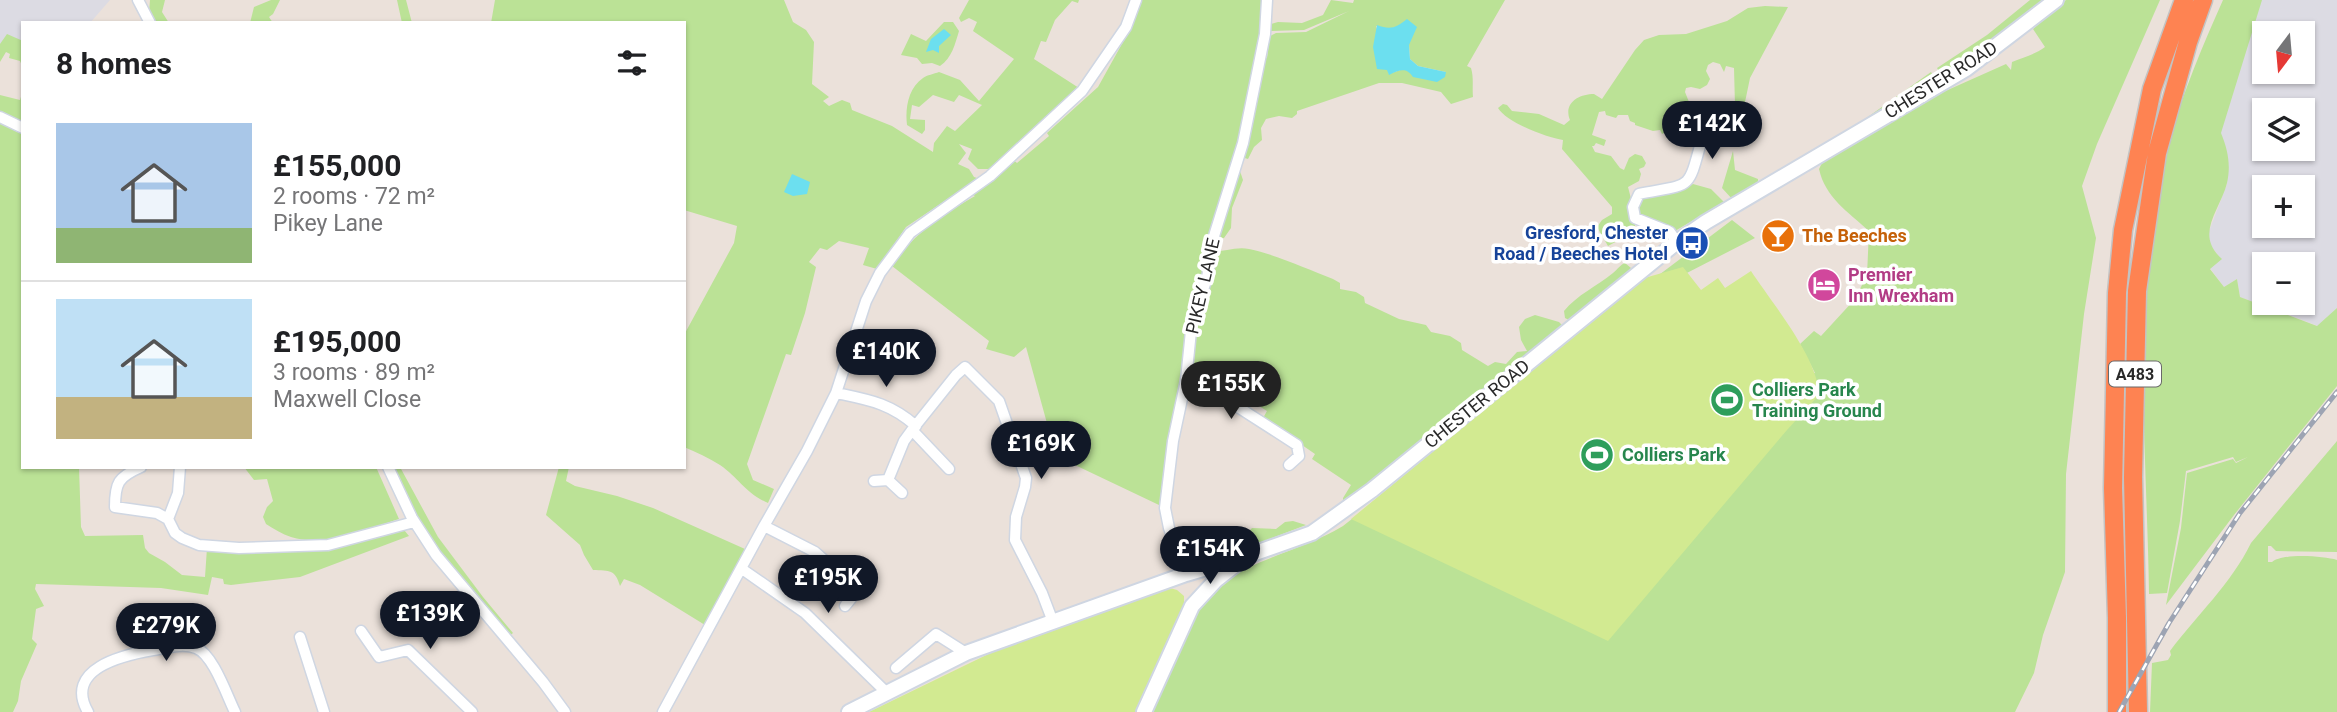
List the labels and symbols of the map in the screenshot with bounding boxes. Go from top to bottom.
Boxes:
north arrow [2252,21,2315,84]
street label: CHESTER ROAD [1881,37,2001,123]
pin: £142K [1663,102,1761,161]
bar icon: The Beeches [1759,217,1797,255]
place label: Gresford, Chester Road / Beeches Hotel [1494,222,1668,264]
bus stop icon: Gresford, Chester Road / Beeches Hotel [1673,224,1711,262]
place label: The Beeches [1802,225,1907,246]
street label: PIKEY LANE [1181,236,1224,336]
place label: Premier Inn Wrexham [1848,264,1954,306]
hotel icon: Premier Inn Wrexham [1805,266,1843,304]
pin: £140K [837,330,935,389]
street label: CHESTER ROAD [1420,355,1533,452]
pin: £155K [1182,362,1280,421]
road number: A483 [2109,362,2161,386]
place label: Colliers Park Training Ground [1752,379,1882,421]
sports icon: Colliers Park Training Ground [1708,381,1746,419]
pin: £169K [992,421,1090,481]
sports icon: Colliers Park [1578,436,1616,474]
place label: Colliers Park [1622,444,1726,465]
pin: £154K [1161,526,1259,586]
pin: £195K [779,556,877,615]
pin: £139K [381,592,479,651]
pin: £279K [117,604,215,663]

